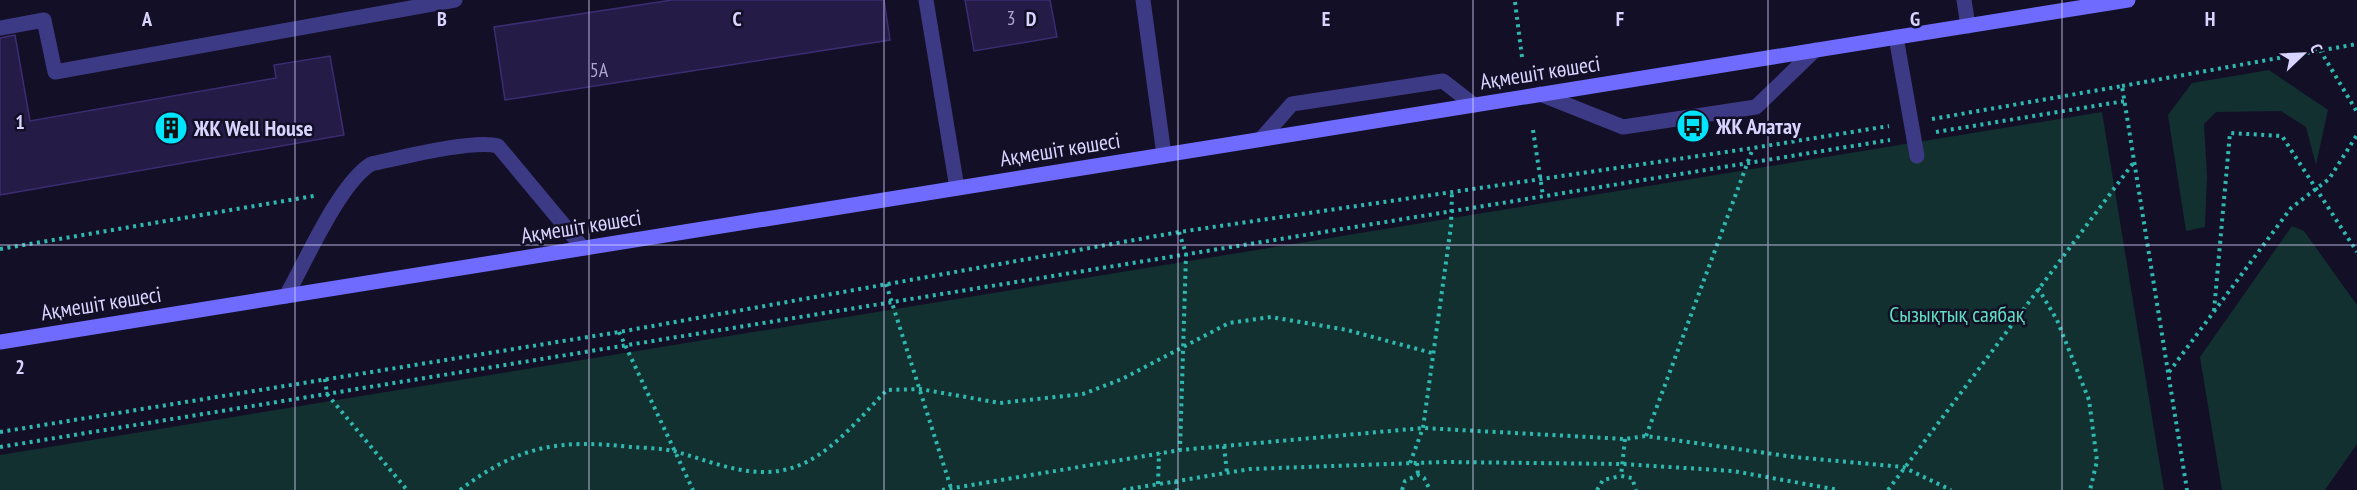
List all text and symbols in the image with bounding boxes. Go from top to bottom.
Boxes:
house number: 3 [1007,5,1016,31]
text: A [141,6,153,32]
text: B [437,6,447,32]
text: C [732,6,742,32]
text: D [1026,6,1037,32]
text: E [1322,6,1330,32]
text: F [1616,6,1624,32]
text: G [1910,6,1920,32]
text: H [2205,6,2215,32]
north arrow [2273,24,2333,84]
text: С [2306,41,2328,56]
street label: Ақмешіт көшесі [1478,49,1602,95]
house number: 5А [590,57,609,83]
bus stop icon: ЖК Алатау [1675,108,1711,144]
text: 1 [15,109,25,135]
building icon: ЖК Well House [153,110,189,146]
place label: ЖК Алатау [1715,112,1802,140]
place label: ЖК Well House [193,114,313,142]
street label: Ақмешіт көшесі [998,126,1122,172]
street label: Ақмешіт көшесі [519,203,643,249]
street label: Ақмешіт көшесі [39,280,163,326]
park label: Сызықтық саябақ [1889,300,2025,328]
text: 2 [15,354,25,380]

